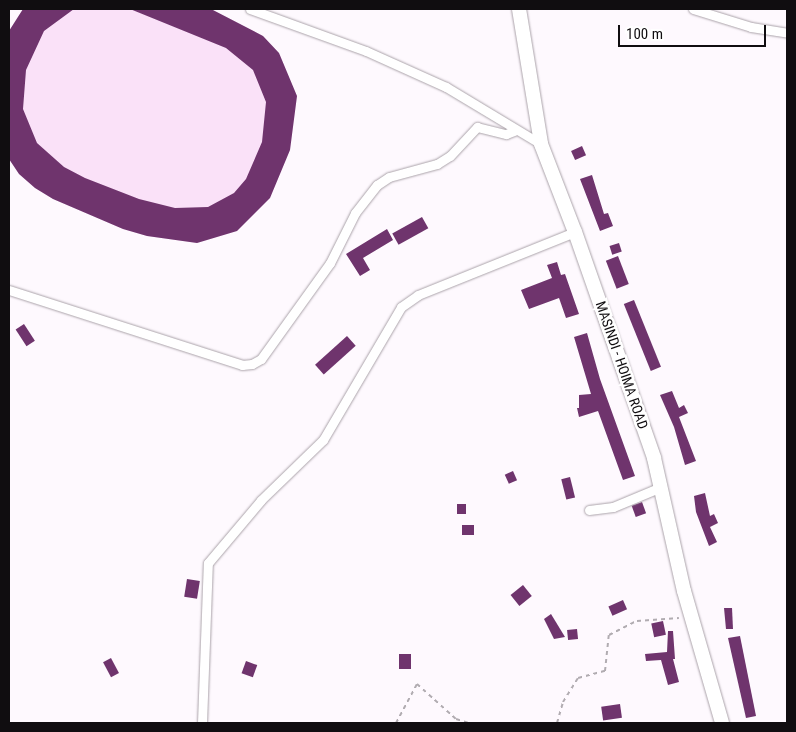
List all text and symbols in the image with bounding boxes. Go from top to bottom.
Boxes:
scale bar [621,15,768,47]
text: 100 m [626,25,663,43]
street label: MASINDI - HOIMA ROAD [592,299,652,431]

